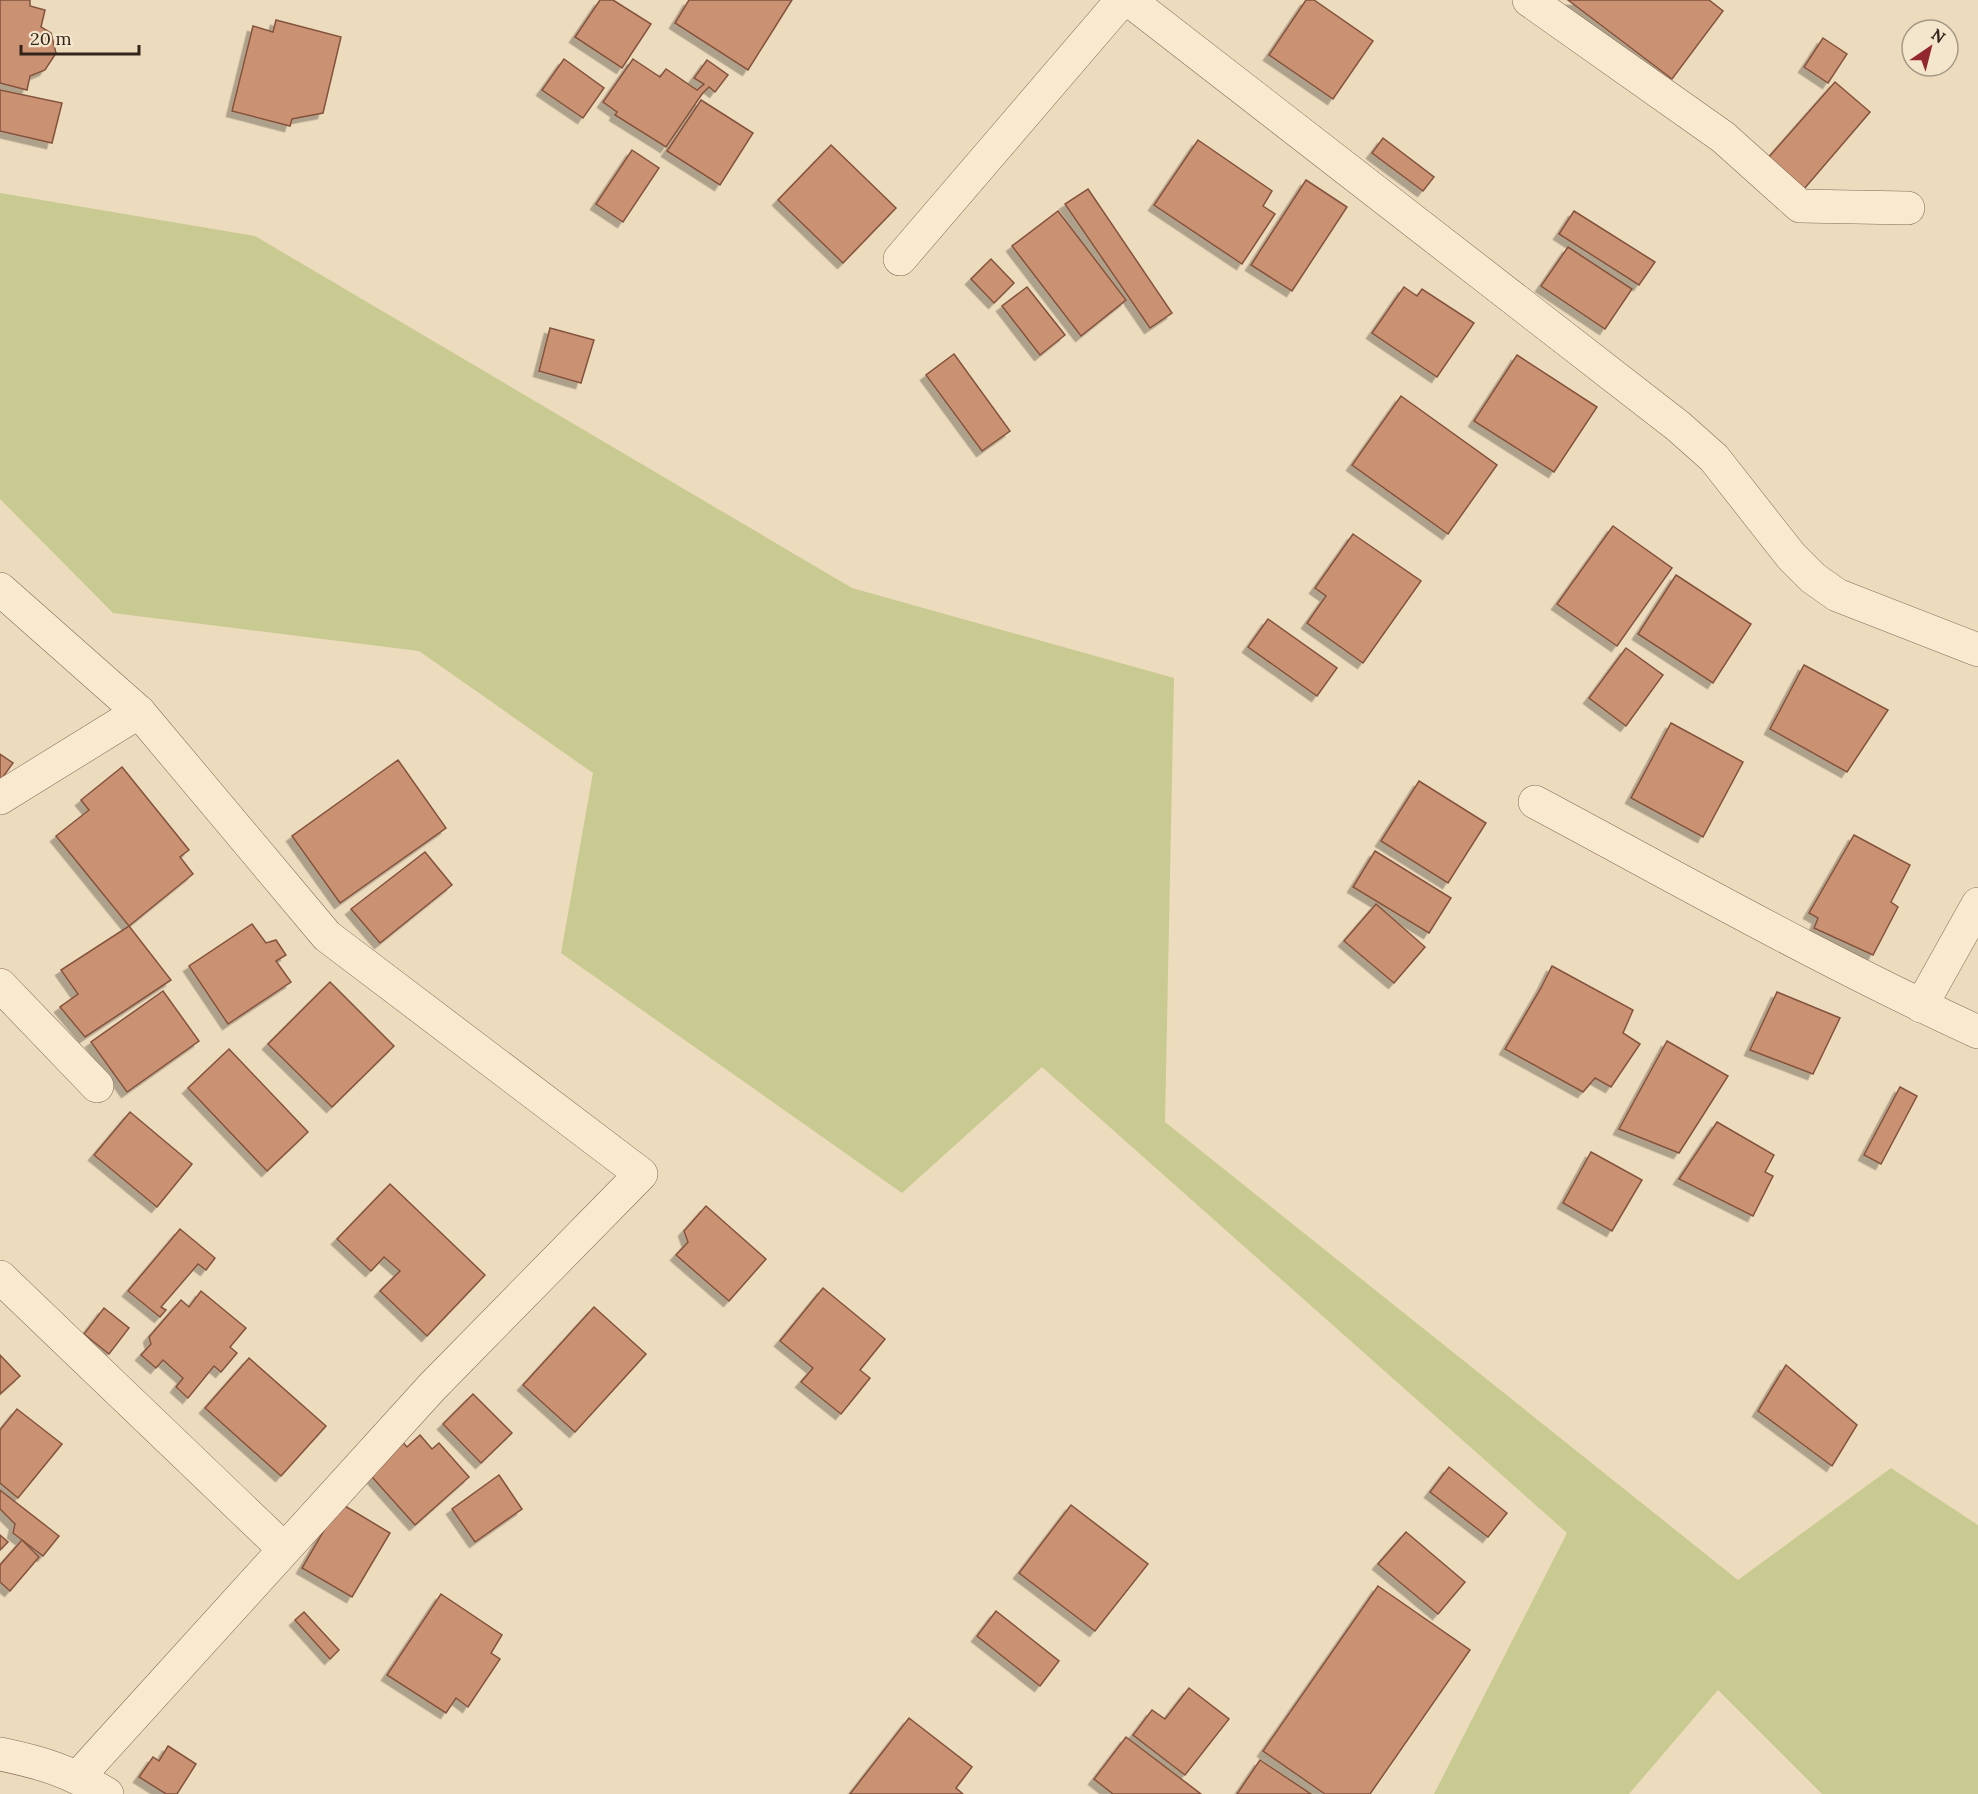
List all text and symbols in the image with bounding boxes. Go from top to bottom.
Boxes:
scale bar [21,18,140,56]
north arrow [1900,18,1960,78]
text: N [1928,24,1949,47]
text: 20 m [30,27,72,50]

